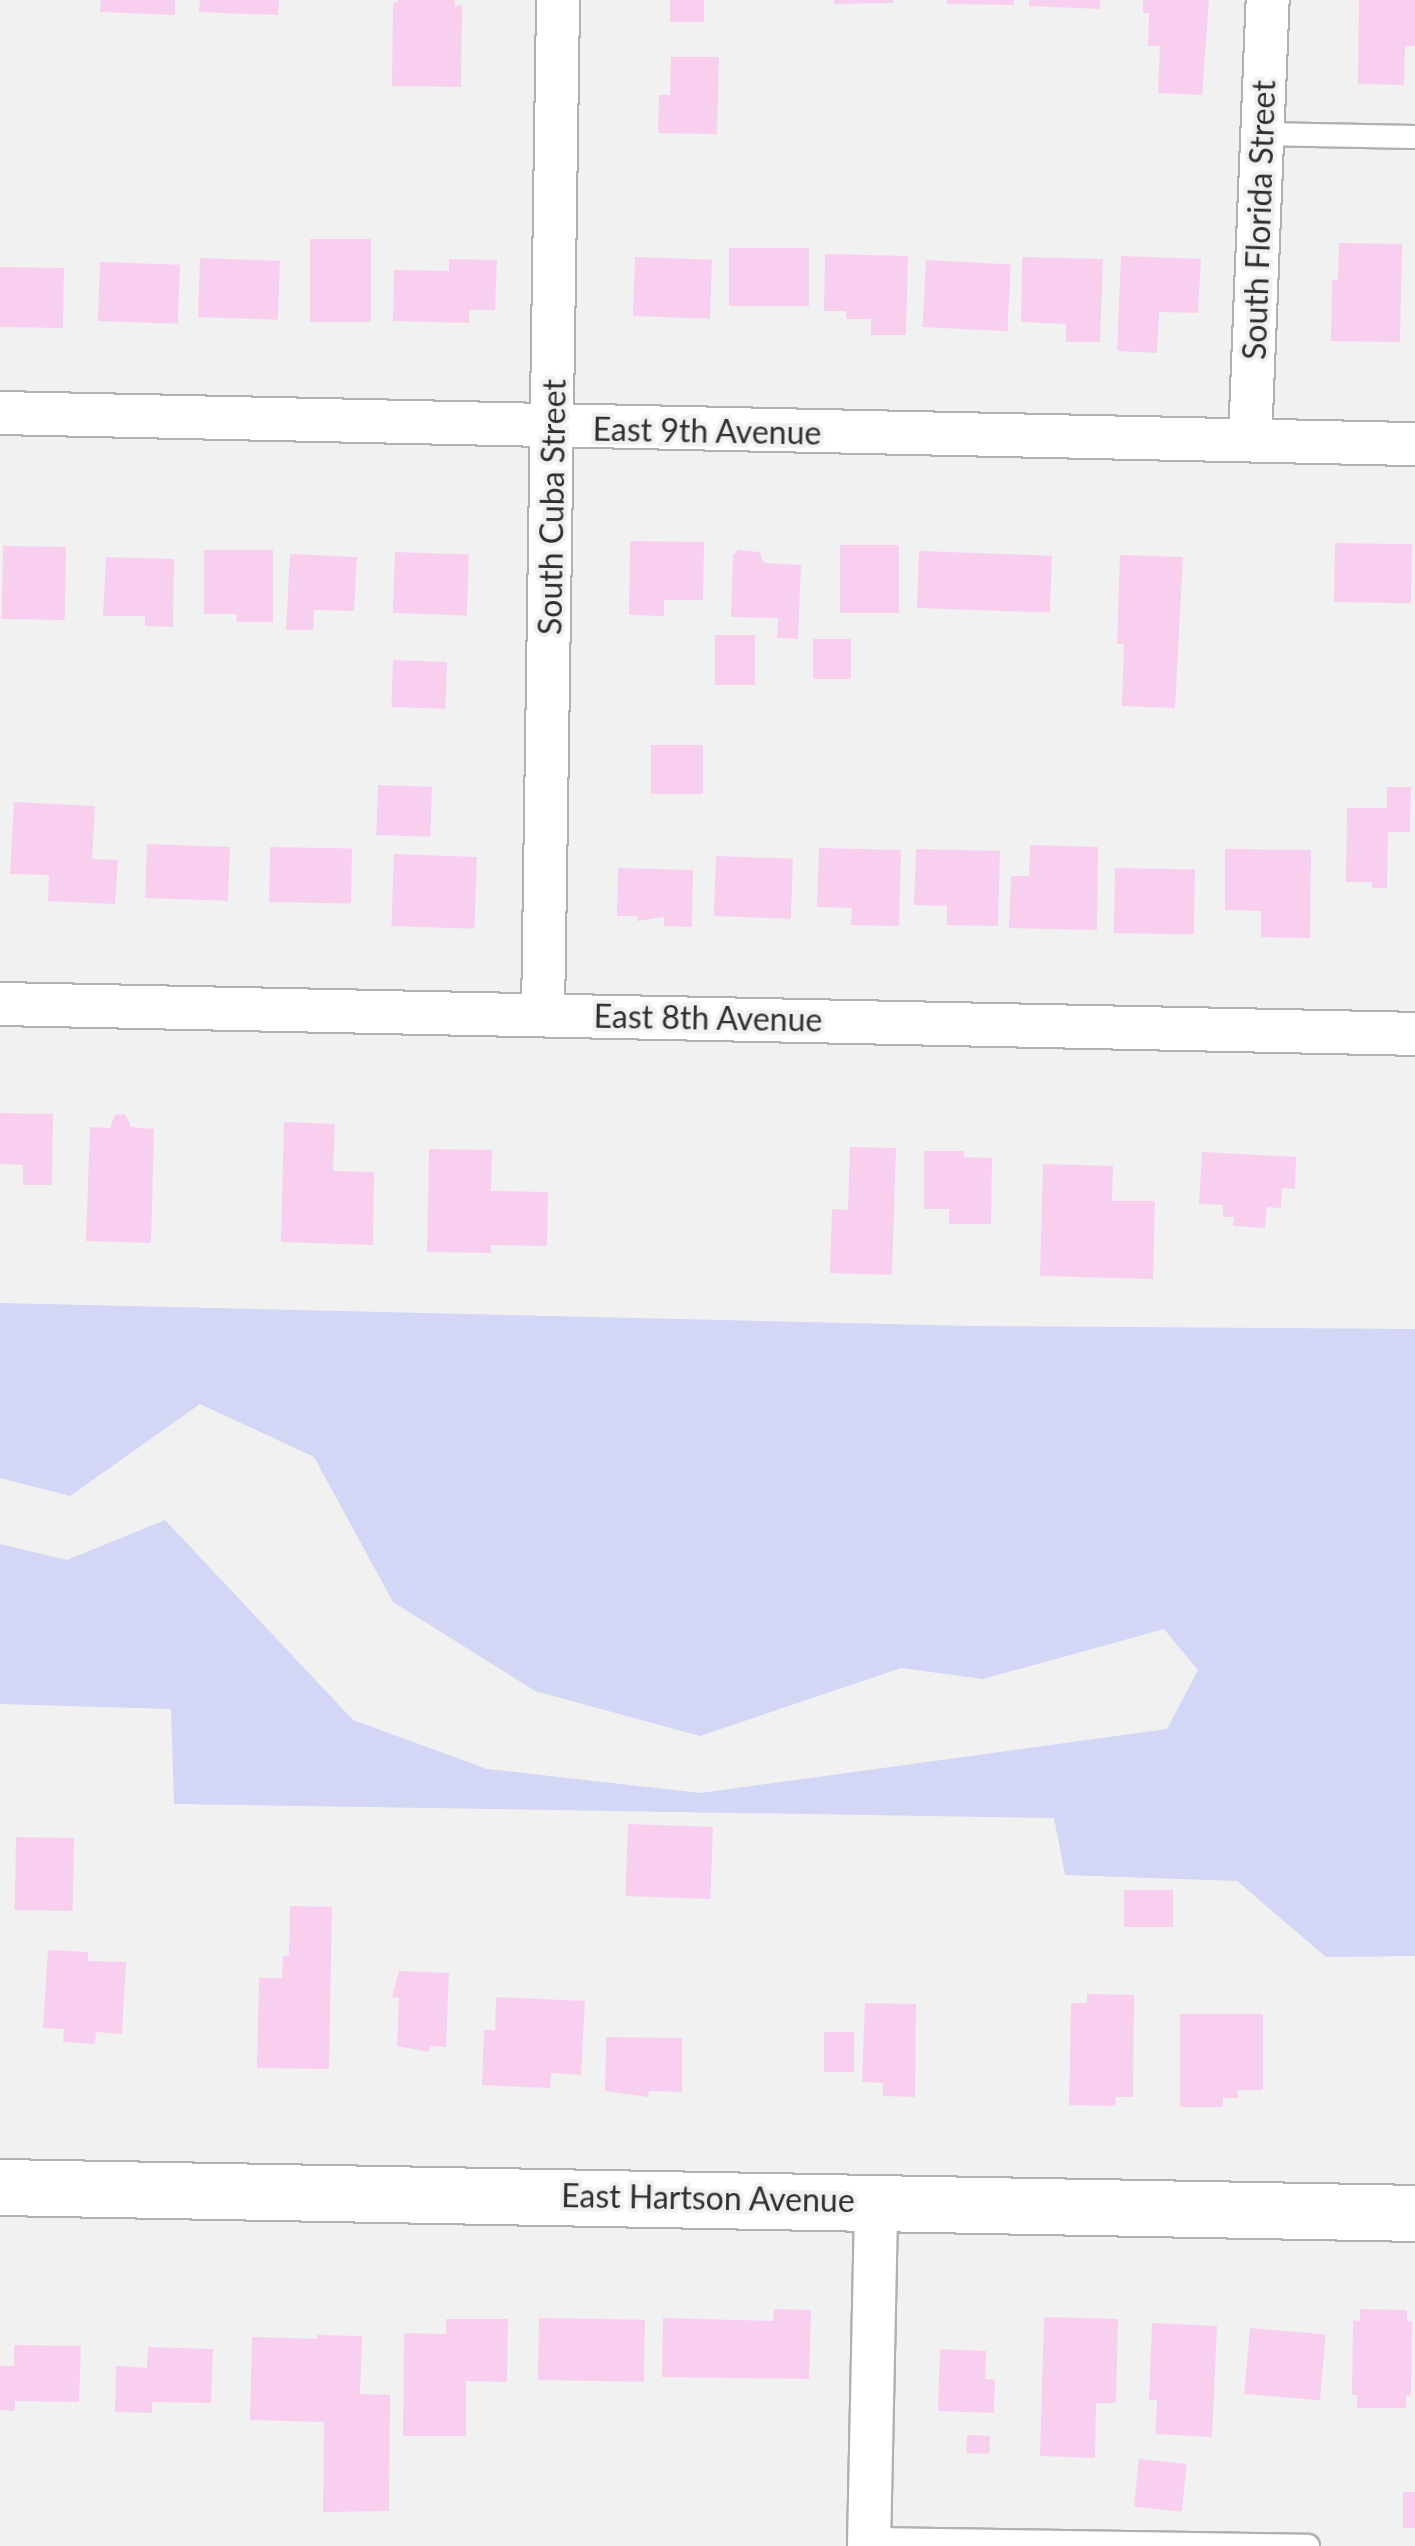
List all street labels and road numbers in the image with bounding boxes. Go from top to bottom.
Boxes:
street label: South Florida Street [1235,79,1283,361]
street label: South Cuba Street [531,379,573,635]
street label: East 9th Avenue [592,410,822,452]
street label: East 8th Avenue [593,997,823,1039]
street label: East Hartson Avenue [560,2176,856,2220]

